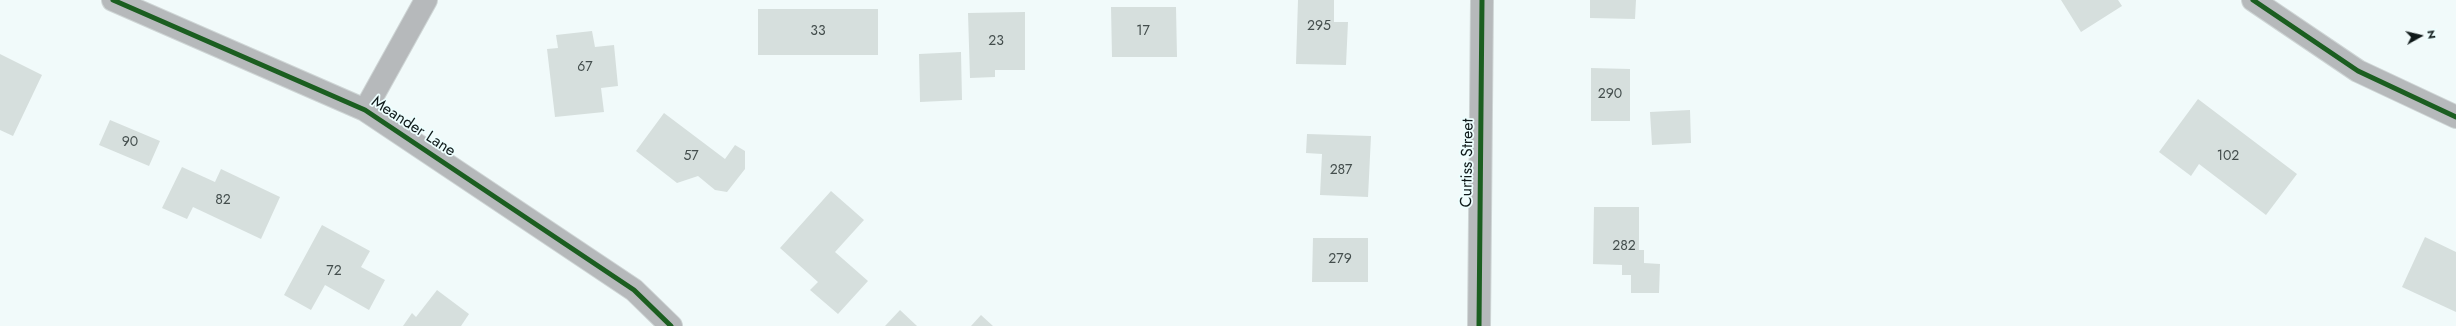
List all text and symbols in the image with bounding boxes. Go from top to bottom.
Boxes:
north arrow [2400,16,2440,56]
house number: 295 [1307,19,1331,35]
house number: 33 [810,24,826,40]
house number: 17 [1136,24,1150,40]
text: N [2423,29,2440,40]
house number: 23 [988,34,1004,50]
house number: 67 [577,60,593,76]
house number: 290 [1598,87,1622,103]
street label: Meander Lane [367,93,459,161]
street label: Curtiss Street [1458,118,1478,208]
house number: 90 [122,135,138,151]
house number: 57 [683,149,699,165]
house number: 102 [2217,149,2239,165]
house number: 287 [1330,163,1352,179]
house number: 82 [215,193,231,209]
house number: 282 [1612,239,1636,255]
house number: 279 [1328,252,1352,268]
house number: 72 [326,264,342,280]

